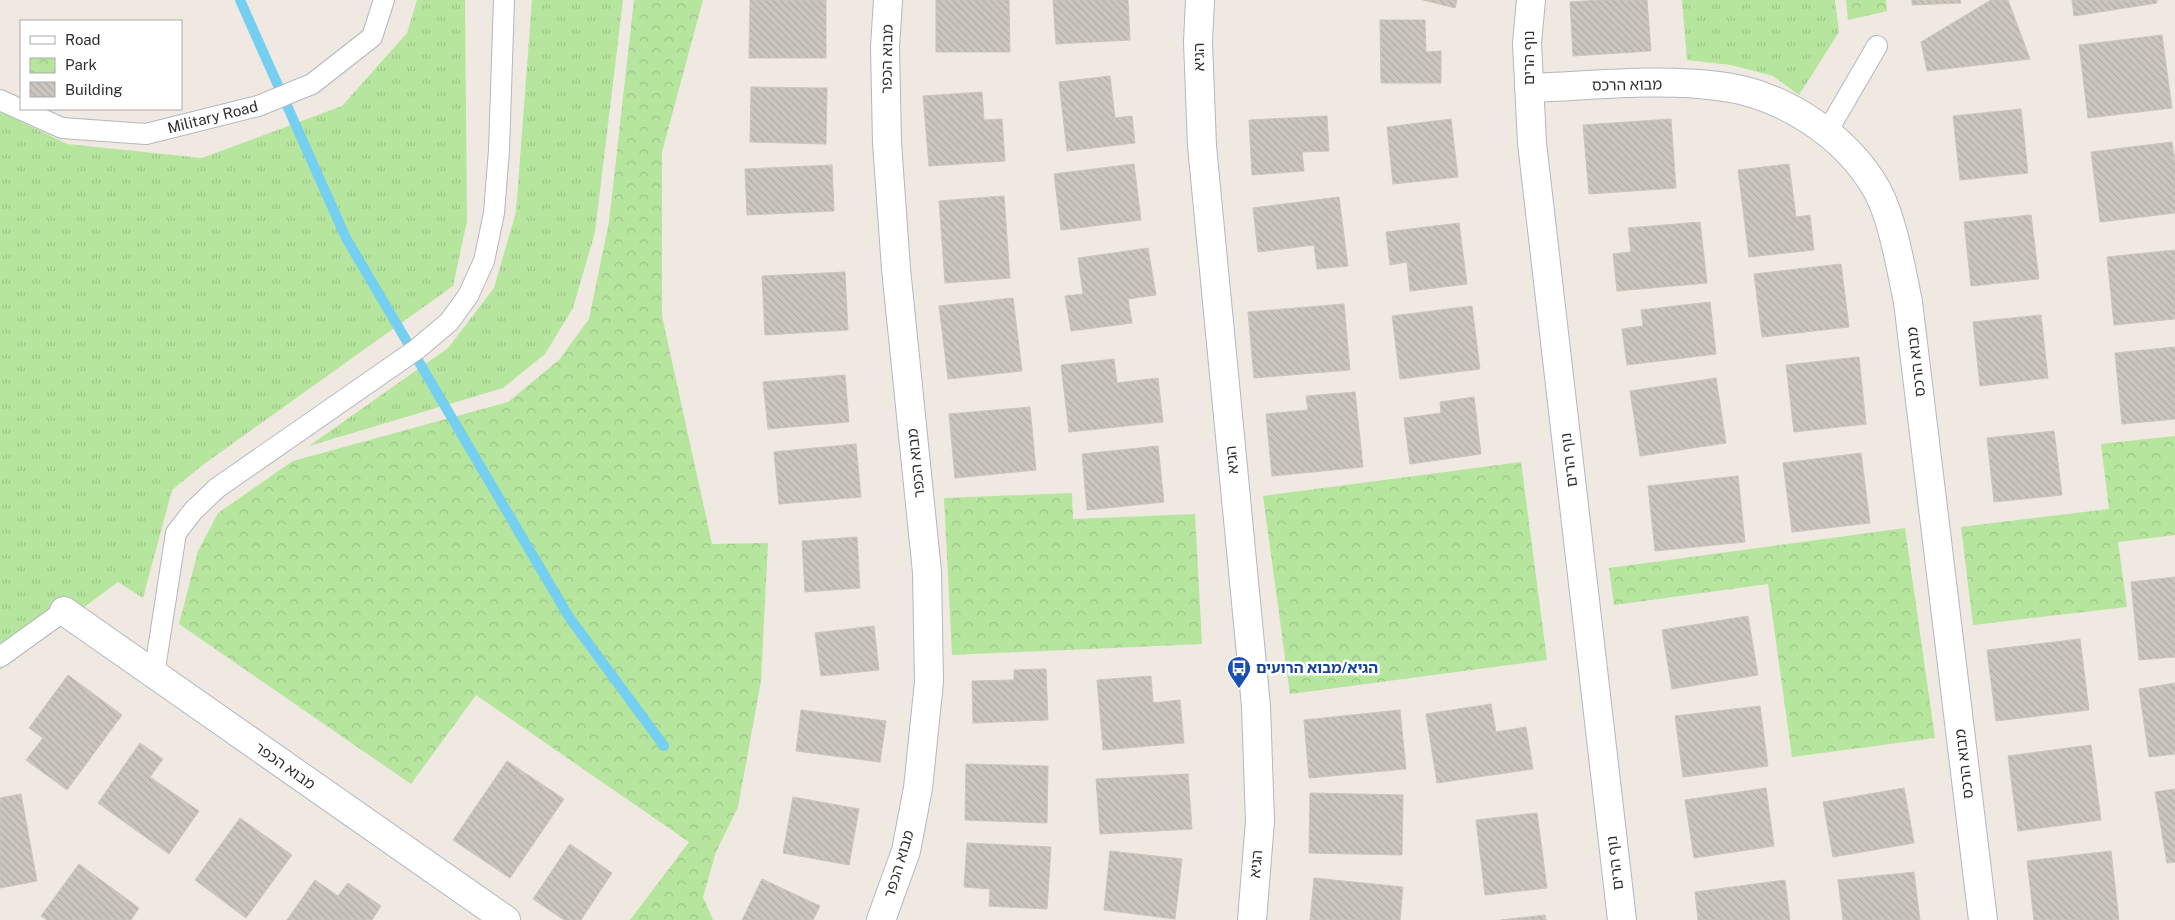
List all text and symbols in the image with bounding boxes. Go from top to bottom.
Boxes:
legend [20,20,182,110]
street label: מבוא הכפר [877,24,896,94]
text: Road [65,31,101,48]
street label: נוף הרים [1520,31,1537,85]
street label: הגיא [1190,43,1207,71]
text: Park [65,56,97,73]
street label: מבוא הרכס [1592,75,1662,94]
text: Building [65,81,123,98]
street label: Military Road [166,97,260,136]
street label: מבוא הרכס [1903,326,1928,398]
street label: מבוא הכפר [903,427,928,499]
street label: נוף הרים [1557,432,1580,488]
street label: הגיא [1222,445,1241,475]
bus stop icon: הגיא/מבוא הרועים [1226,655,1252,689]
place label: הגיא/מבוא הרועים [1256,659,1378,676]
street label: מבוא הרכס [1951,728,1976,800]
street label: מבוא הכפר [252,739,319,793]
street label: מבוא הכפר [880,828,917,900]
street label: נוף הרים [1603,835,1626,891]
street label: הגיא [1246,849,1265,879]

